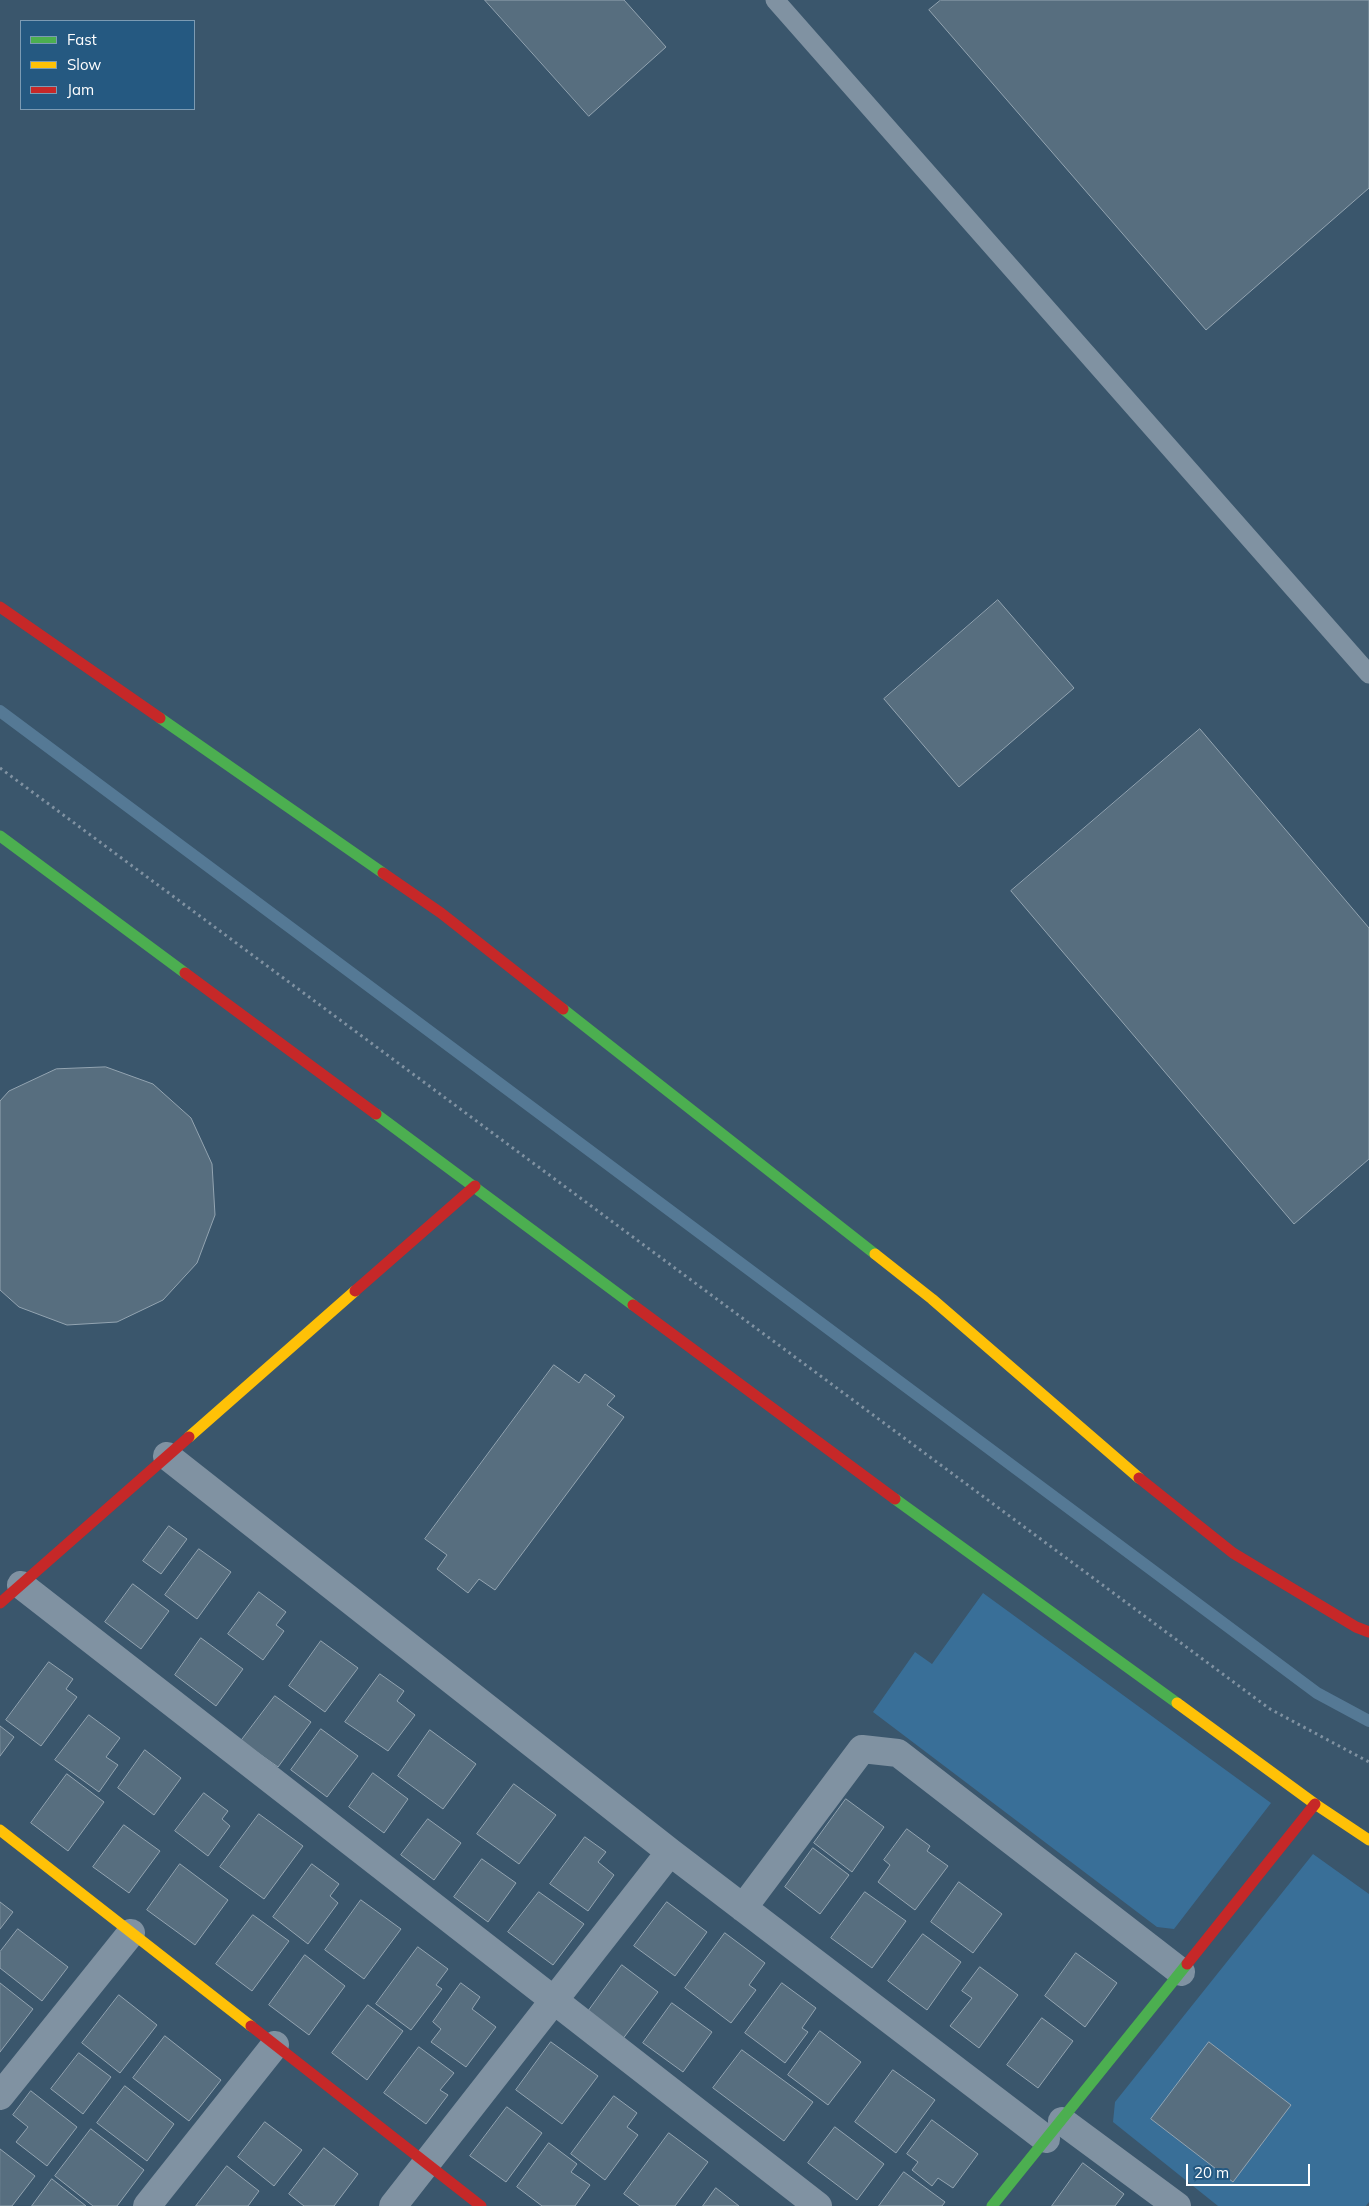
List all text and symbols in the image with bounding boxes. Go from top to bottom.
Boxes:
legend [20,20,195,110]
text: Fast [67,30,97,49]
text: Slow [67,55,101,74]
text: Jam [67,80,94,99]
scale bar [1189,2154,1313,2186]
text: 20 m [1194,2163,1229,2182]

